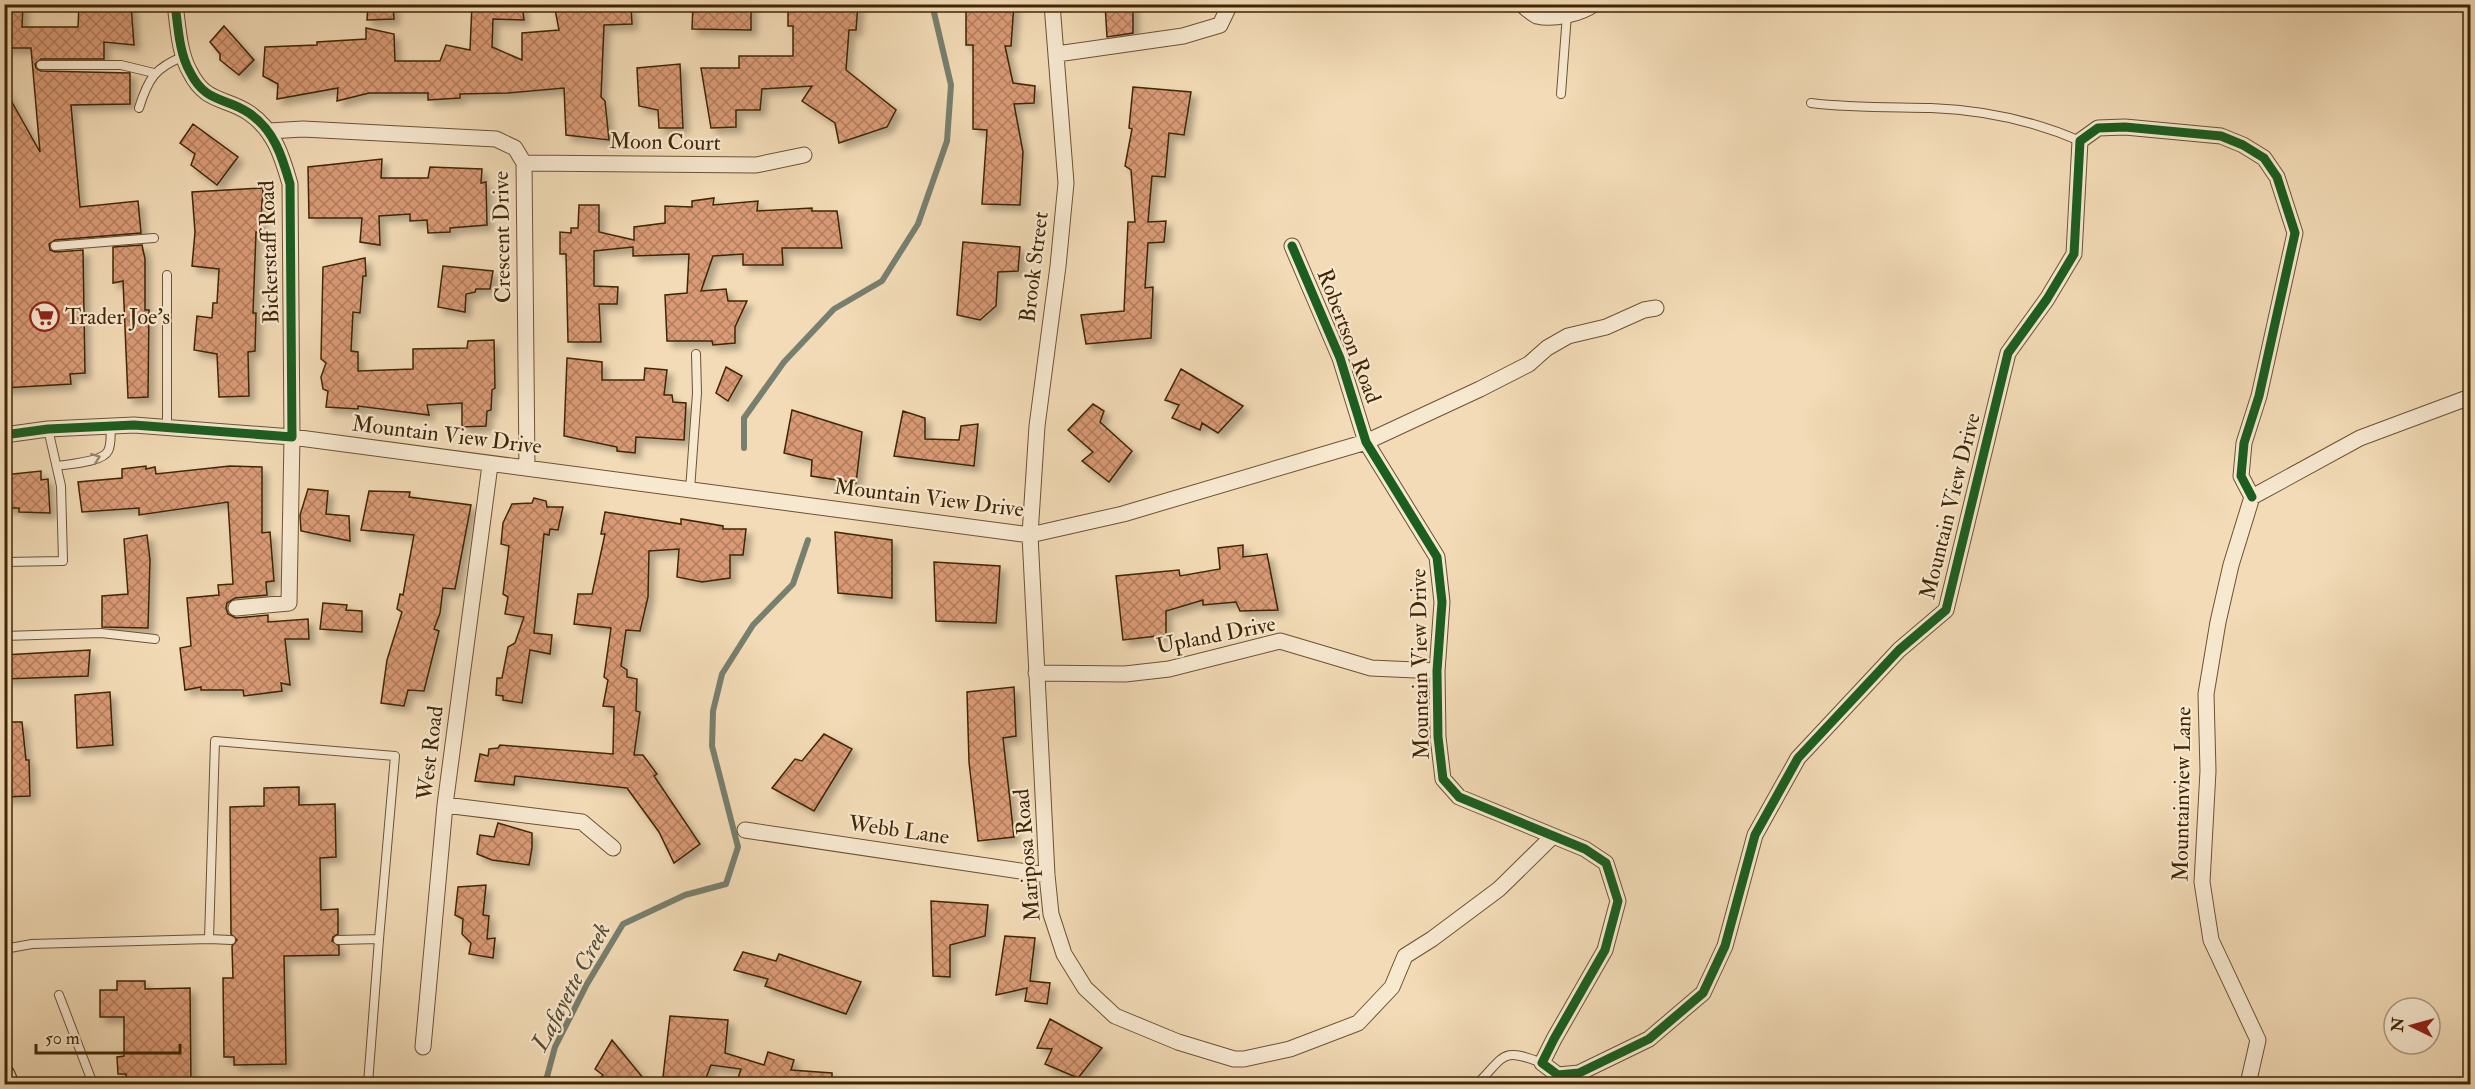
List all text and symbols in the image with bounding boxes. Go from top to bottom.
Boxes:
street label: Moon Court [609,127,721,157]
street label: Crescent Drive [487,171,517,303]
street label: Bickerstaff Road [253,180,285,324]
street label: Brook Street [1013,210,1055,324]
street label: Robertson Road [1311,265,1387,407]
supermarket icon: Trader Joe's [28,301,60,333]
place label: Trader Joe's [65,303,170,331]
street label: Mountain View Drive [350,409,544,461]
street label: Mountain View Drive [1913,410,1987,602]
one-way arrow [90,452,101,465]
street label: Mountain View Drive [832,472,1026,524]
street label: Mountain View Drive [1404,568,1436,760]
street label: Upland Drive [1154,610,1278,661]
street label: West Road [410,704,450,803]
street label: Mountainview Lane [2166,706,2198,882]
street label: Mariposa Road [1007,787,1048,923]
street label: Webb Lane [846,809,951,851]
water label: Lafayette Creek [524,918,618,1057]
north arrow [2382,996,2442,1056]
text: N [2387,1016,2409,1034]
scale bar [36,1017,180,1055]
text: 50 m [45,1027,80,1050]

